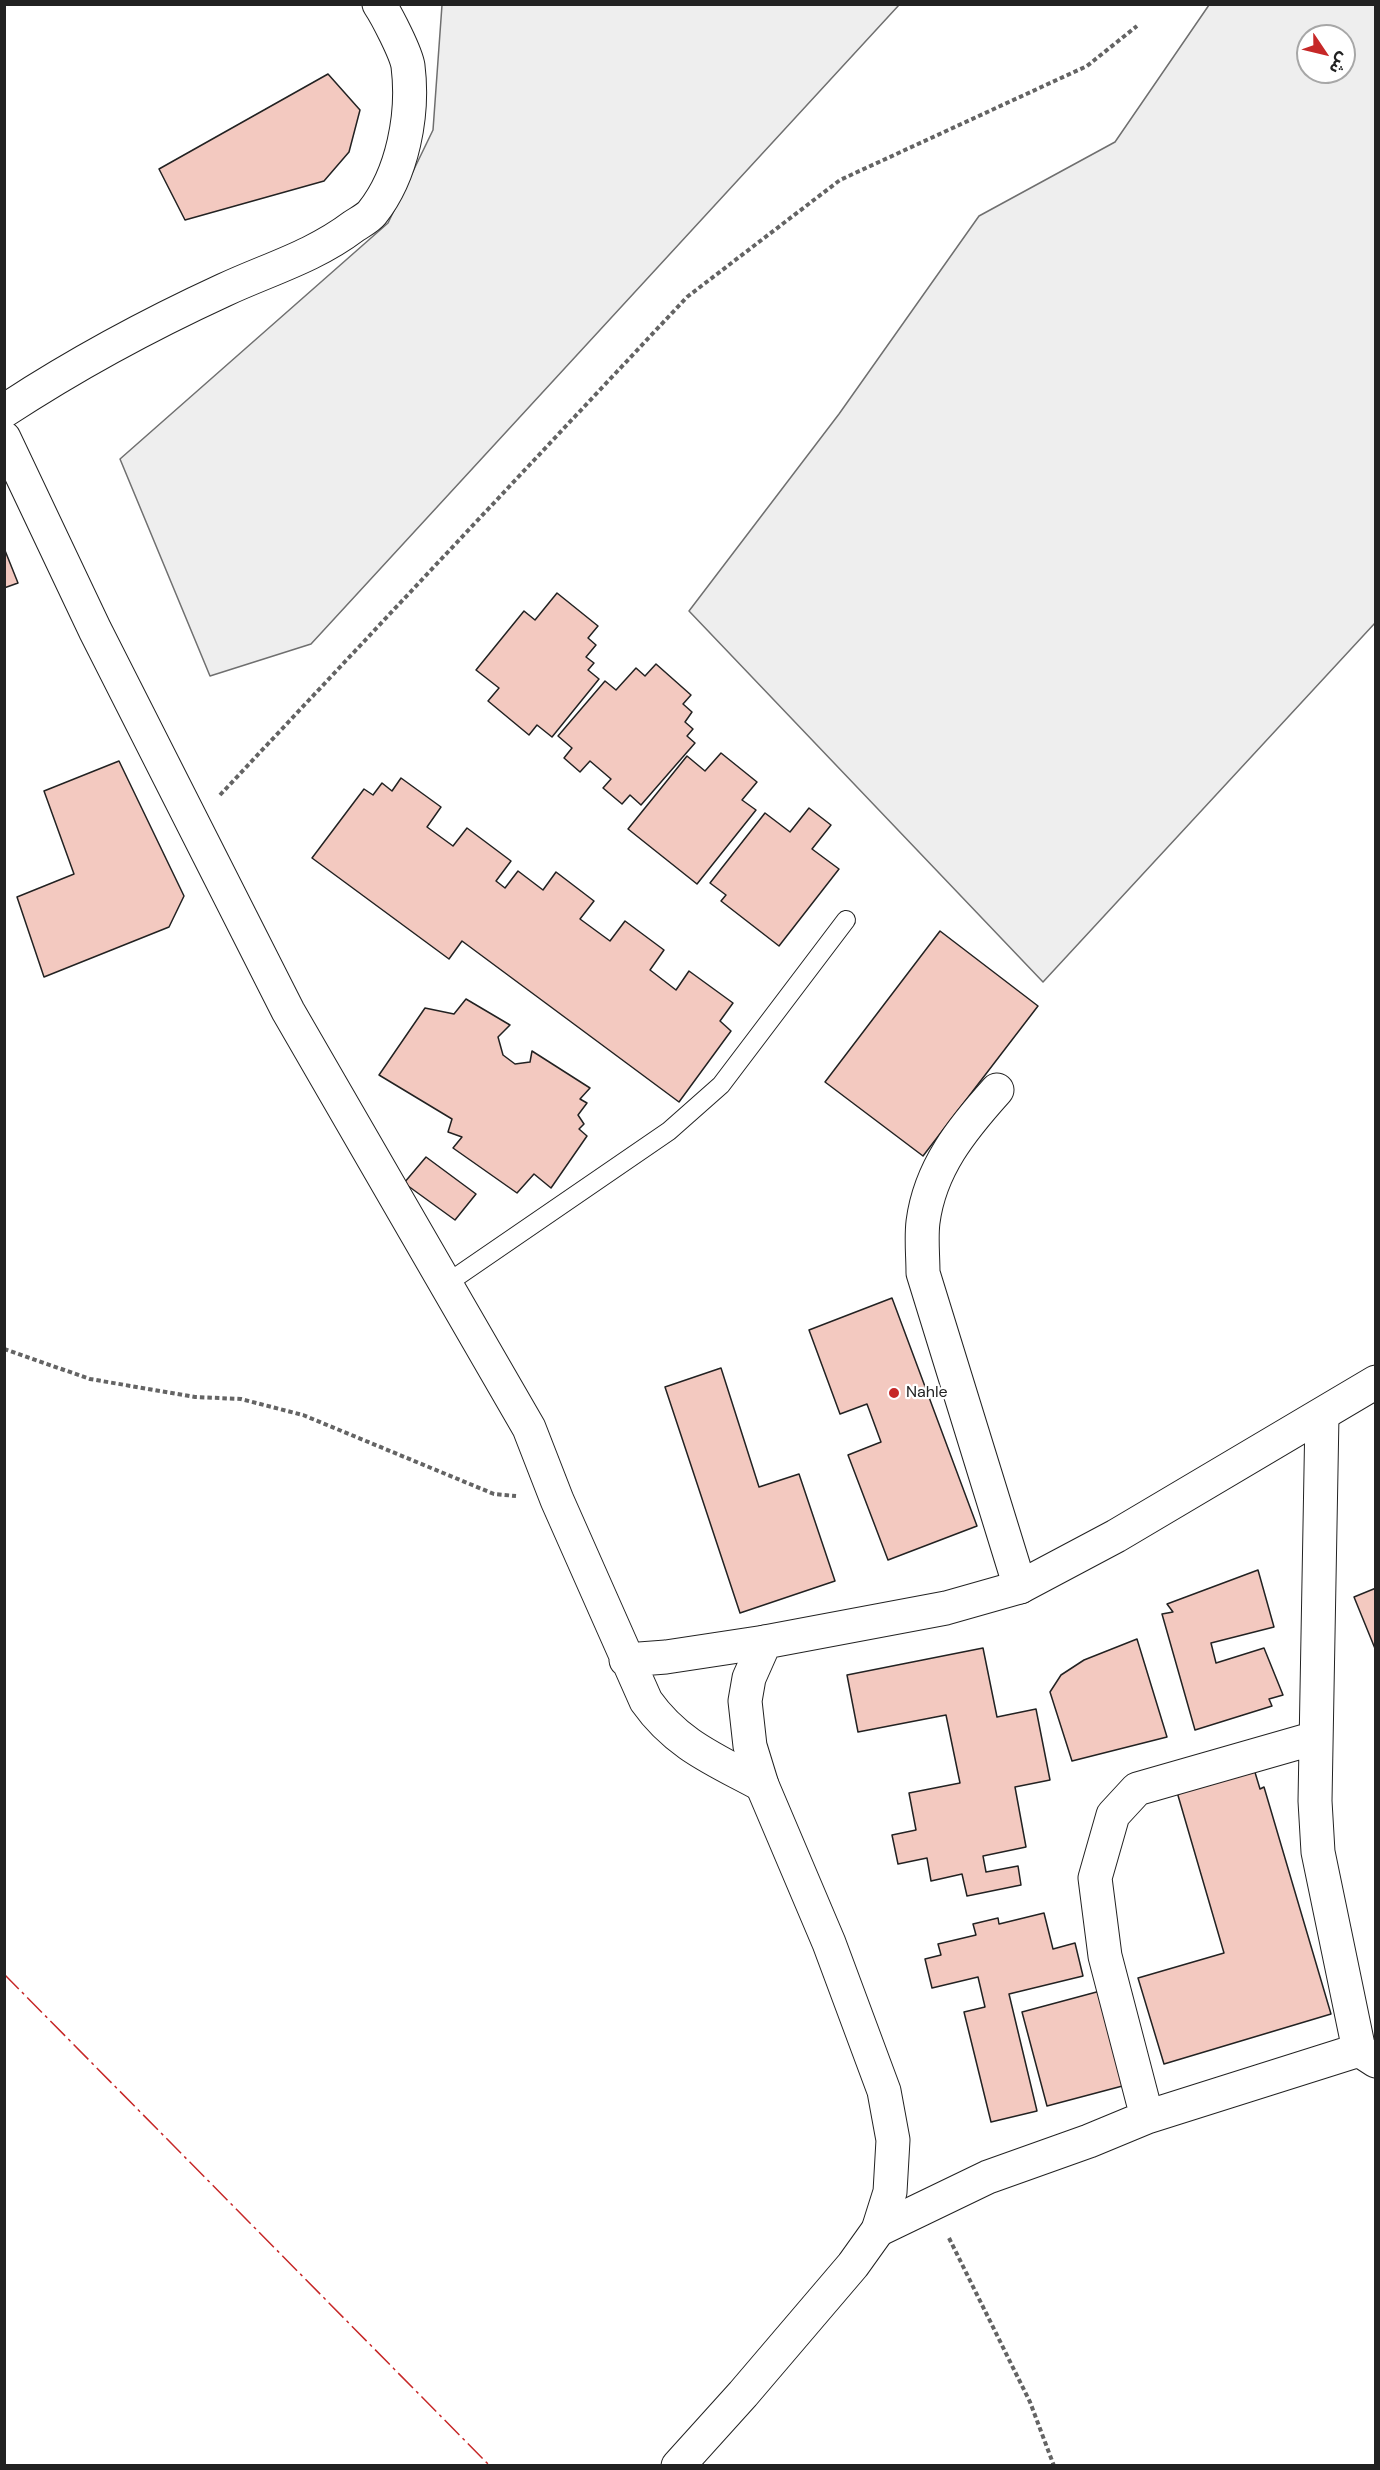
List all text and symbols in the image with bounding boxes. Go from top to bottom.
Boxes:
north arrow [1296,24,1356,84]
text: ش [1325,48,1354,78]
place label: Nahle [906,1383,948,1403]
marker: Nahle [887,1386,901,1400]

